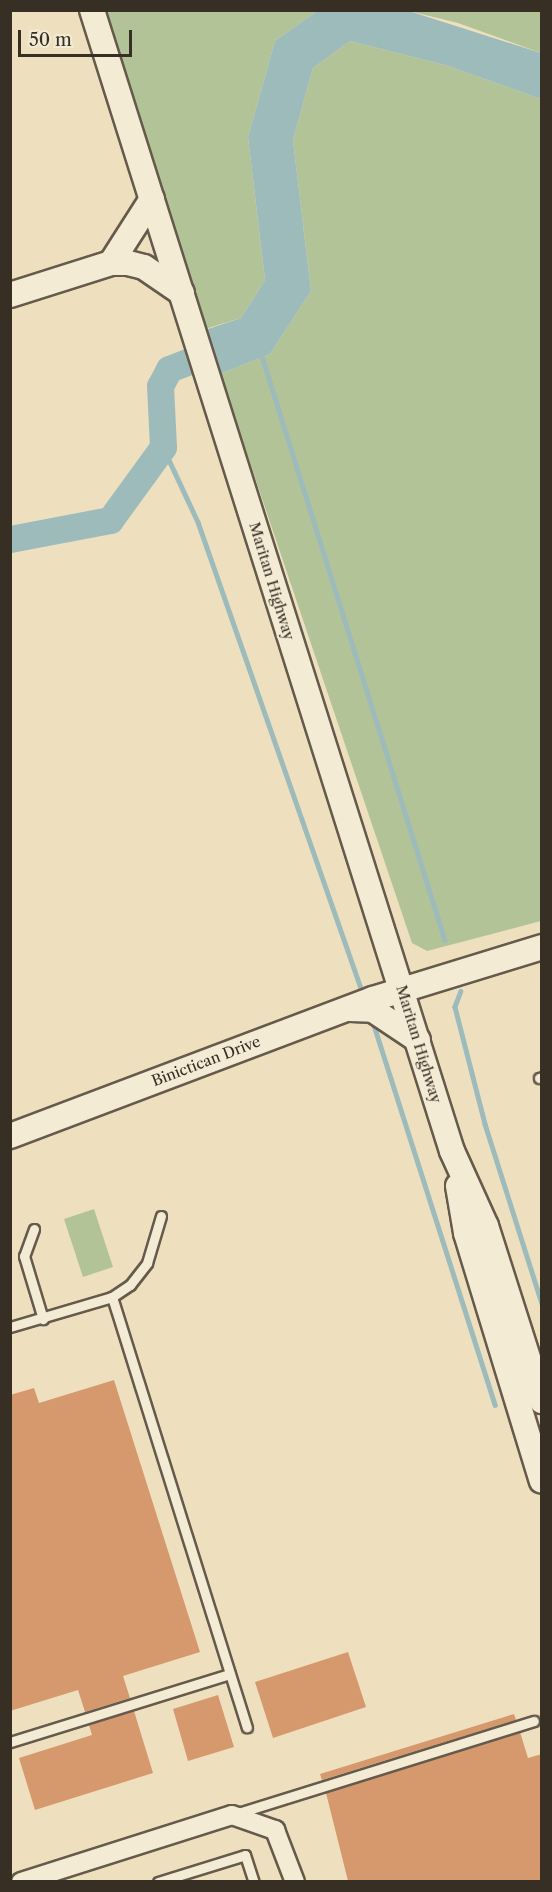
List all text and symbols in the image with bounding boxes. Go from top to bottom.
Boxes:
scale bar [21,18,135,56]
text: 50 m [29,29,72,51]
street label: Maritan Highway [245,520,299,642]
street label: Maritan Highway [392,983,446,1105]
street label: Binictican Drive [149,1032,263,1090]

